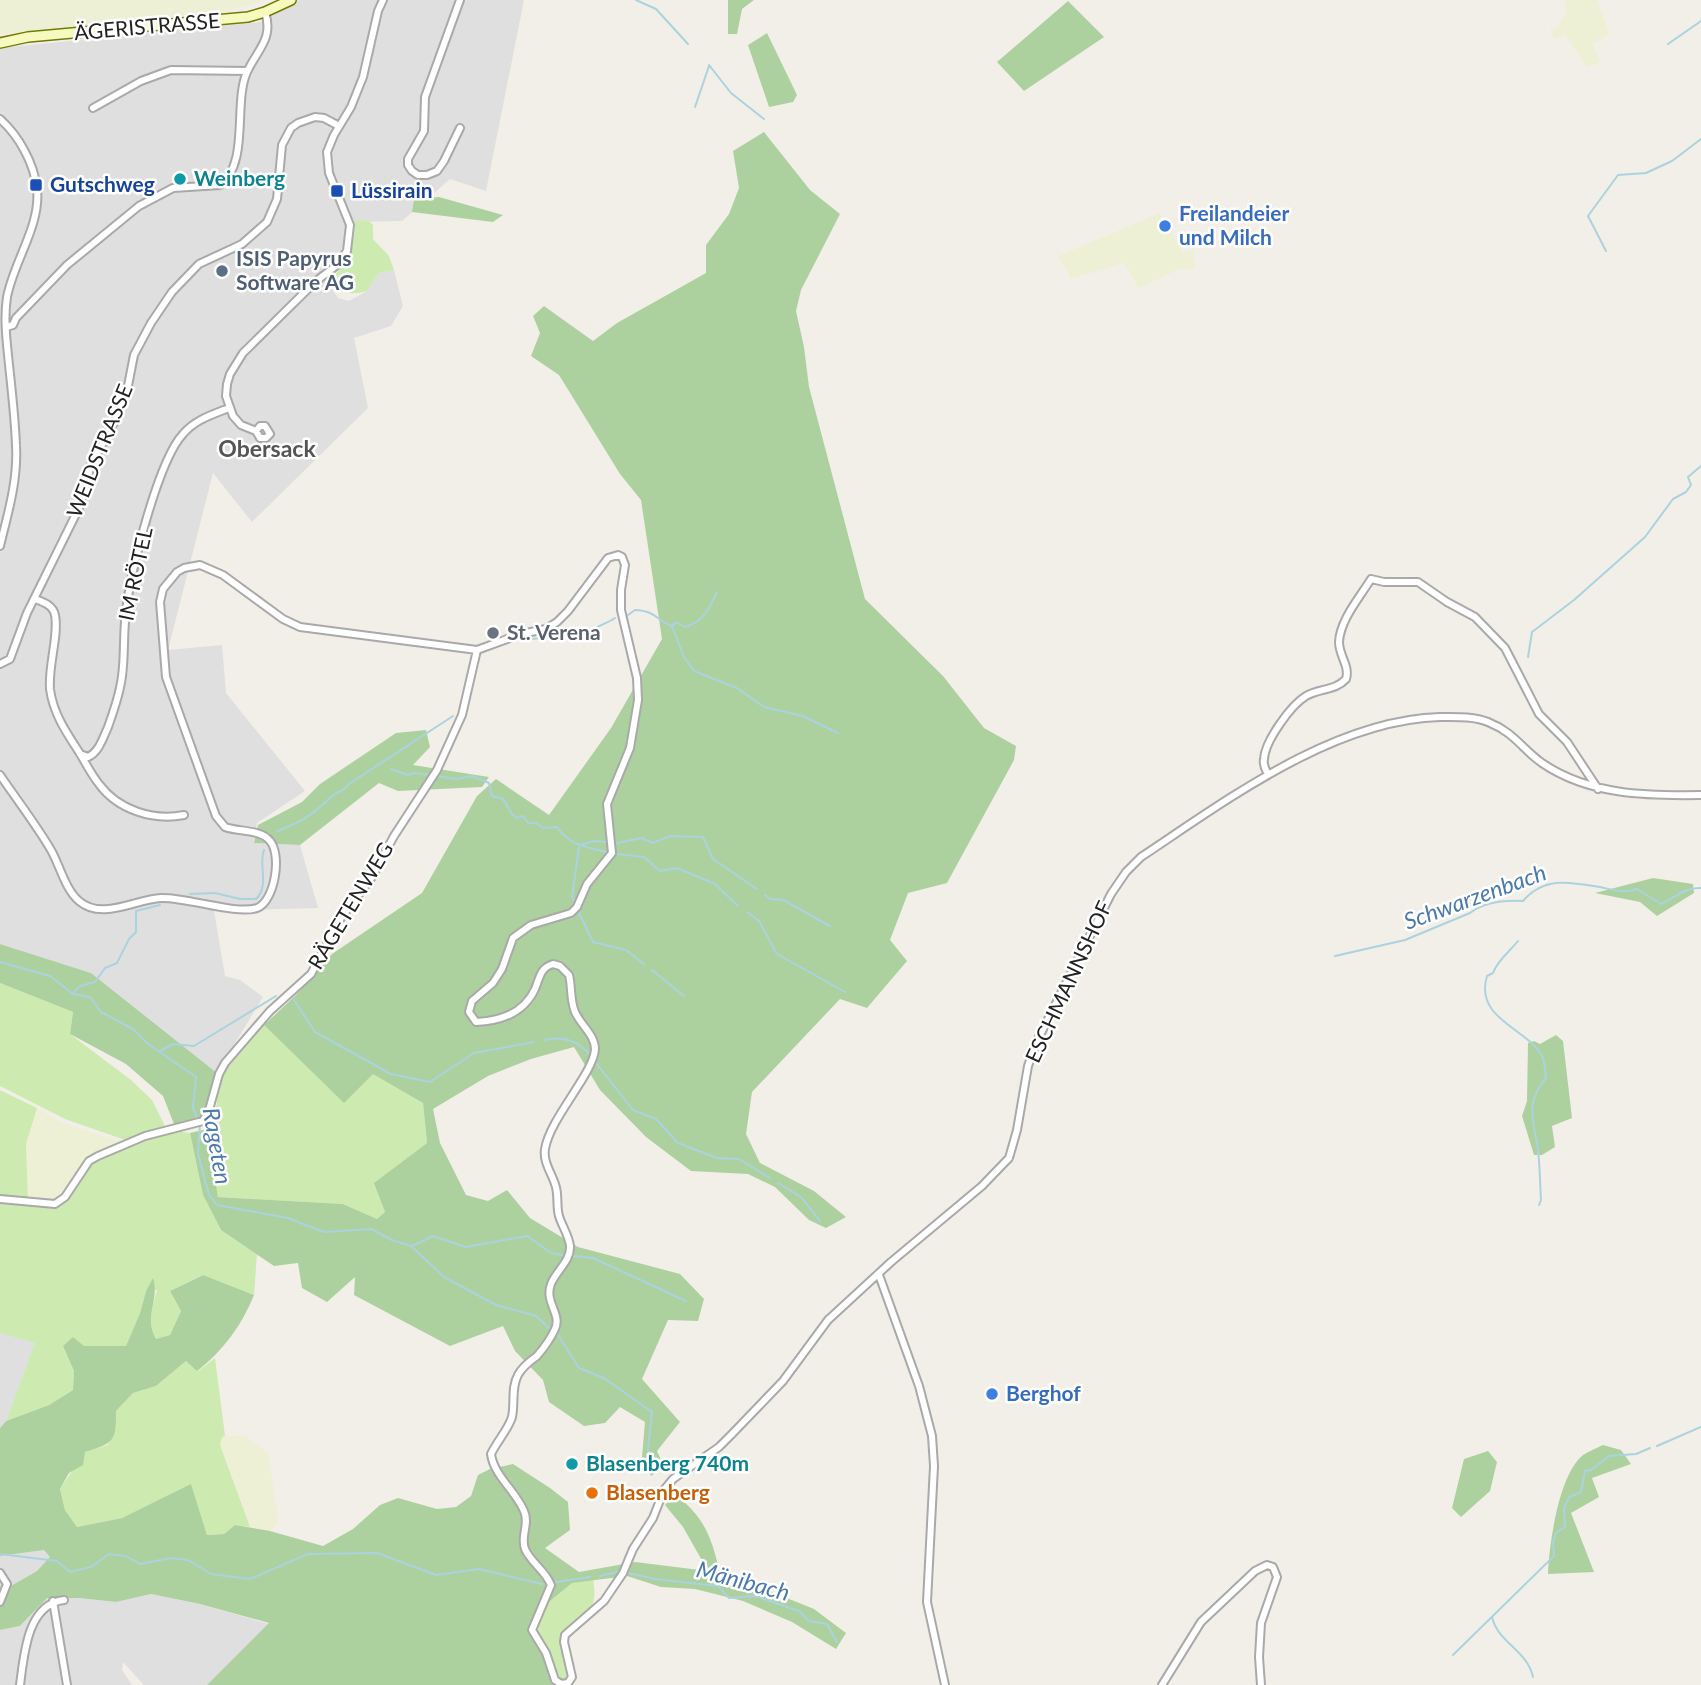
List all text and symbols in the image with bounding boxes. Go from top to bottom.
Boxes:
street label: ÄGERISTRASSE [73,7,221,44]
place label: Weinberg [194,165,285,190]
place label: Gutschweg [50,171,155,196]
marker: Weinberg [172,171,188,187]
marker: Gutschweg [28,177,44,193]
place label: Lüssirain [351,177,433,202]
marker: Lüssirain [329,183,345,199]
place label: Freilandeier und Milch [1179,200,1290,249]
marker: Freilandeier und Milch [1157,218,1173,234]
place label: ISIS Papyrus Software AG [236,245,354,294]
marker: ISIS Papyrus Software AG [214,263,230,279]
street label: WEIDSTRASSE [60,380,137,521]
district label: Obersack [218,434,316,462]
street label: IM RÖTEL [112,524,157,623]
place label: St. Verena [507,619,601,644]
marker: St. Verena [485,625,501,641]
street label: RÄGETENWEG [302,837,397,973]
water label: Schwarzenbach [1400,857,1550,935]
street label: ESCHMANNSHOF [1019,896,1116,1066]
water label: Rageten [197,1105,239,1186]
place label: Berghof [1006,1380,1081,1405]
marker: Berghof [984,1386,1000,1402]
place label: Blasenberg 740m [586,1450,749,1475]
marker: Blasenberg 740m [564,1456,580,1472]
place label: Blasenberg [606,1479,710,1504]
marker: Blasenberg [584,1485,600,1501]
water label: Mänibach [694,1554,793,1606]

